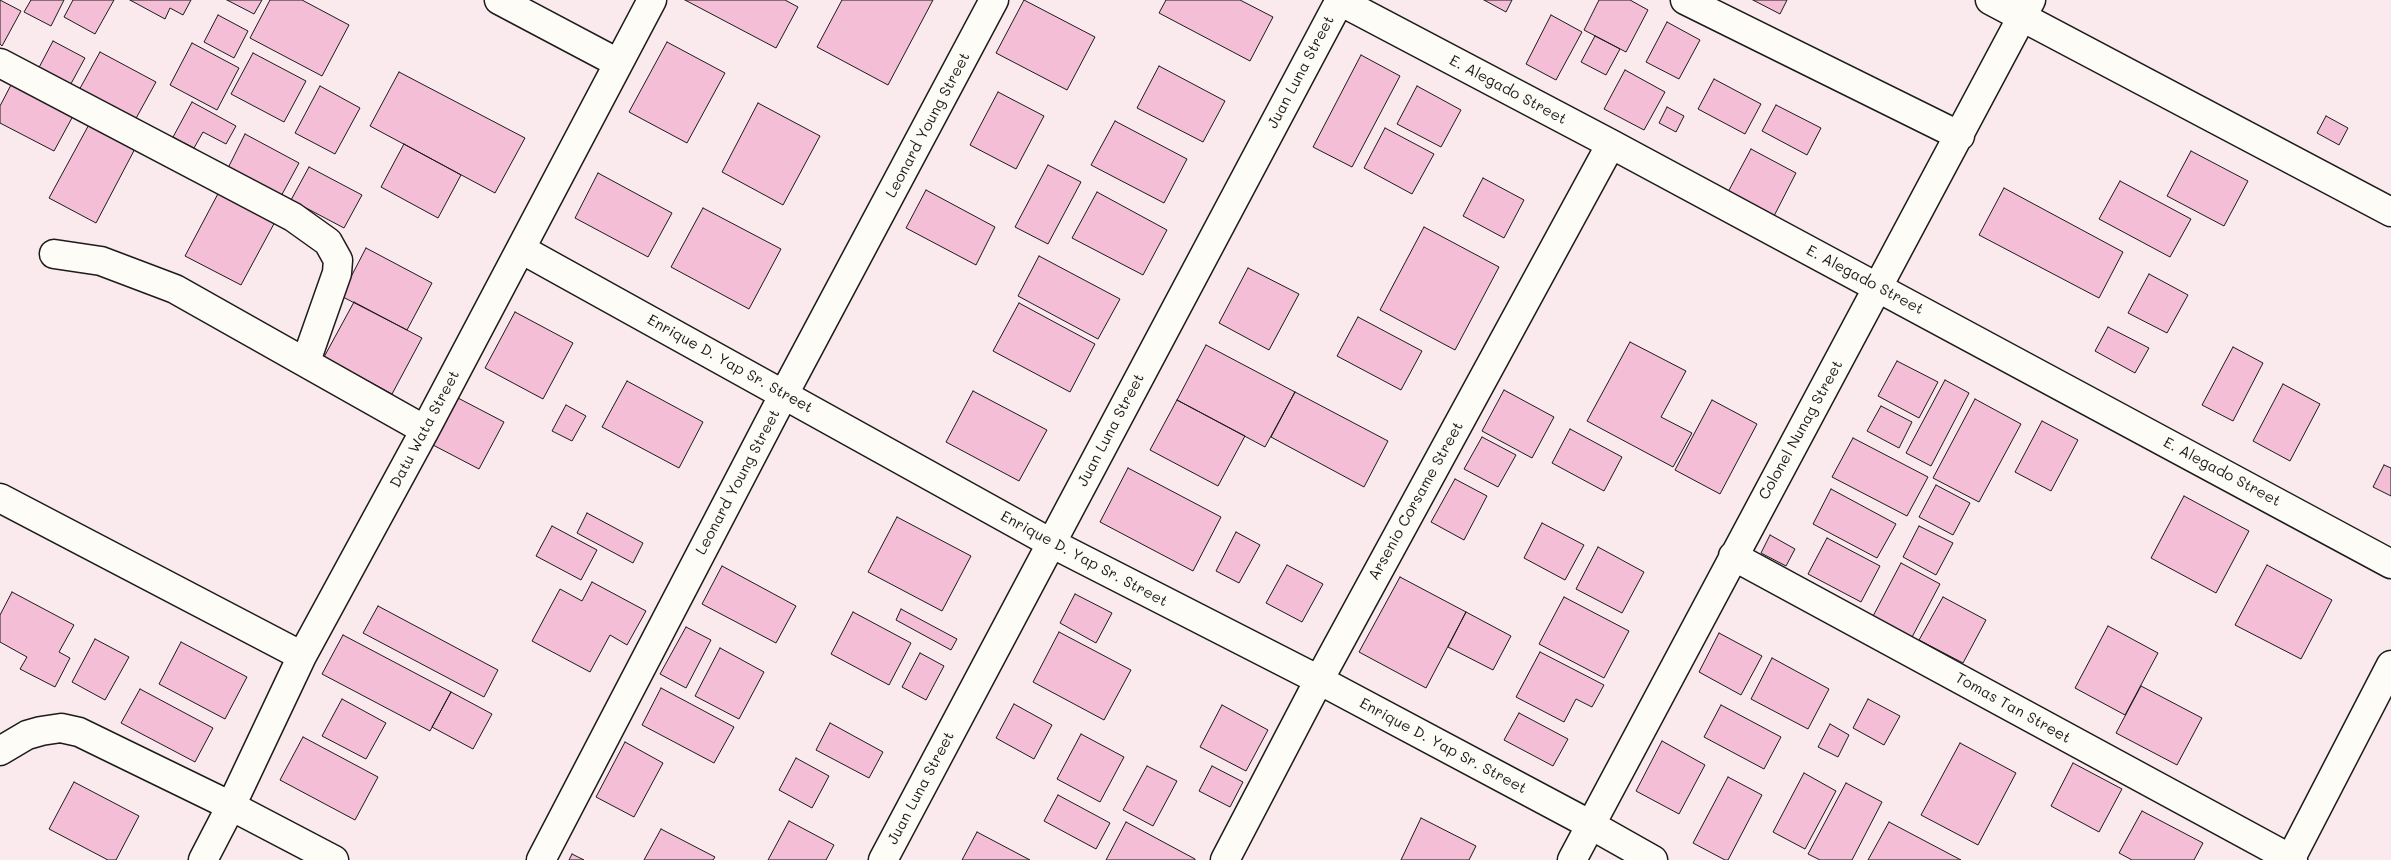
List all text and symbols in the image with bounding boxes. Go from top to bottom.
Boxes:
street label: Juan Luna Street [1264,13,1338,131]
street label: Leonard Young Street [882,49,974,201]
street label: E. Alegado Street [1446,51,1570,129]
street label: E. Alegado Street [1803,241,1927,319]
street label: Enrique D. Yap Sr. Street [644,311,816,417]
street label: Colonel Nunag Street [1755,357,1847,503]
street label: Datu Wata Street [386,367,464,491]
street label: Juan Luna Street [1074,371,1148,489]
street label: Leonard Young Street [692,406,784,558]
street label: Arsenio Corsame Street [1365,419,1467,583]
street label: E. Alegado Street [2160,433,2284,511]
street label: Enrique D. Yap Sr. Street [997,507,1171,611]
street label: Tomas Tan Street [1952,669,2074,747]
street label: Enrique D. Yap Sr. Street [1356,694,1530,798]
street label: Juan Luna Street [884,729,958,847]

